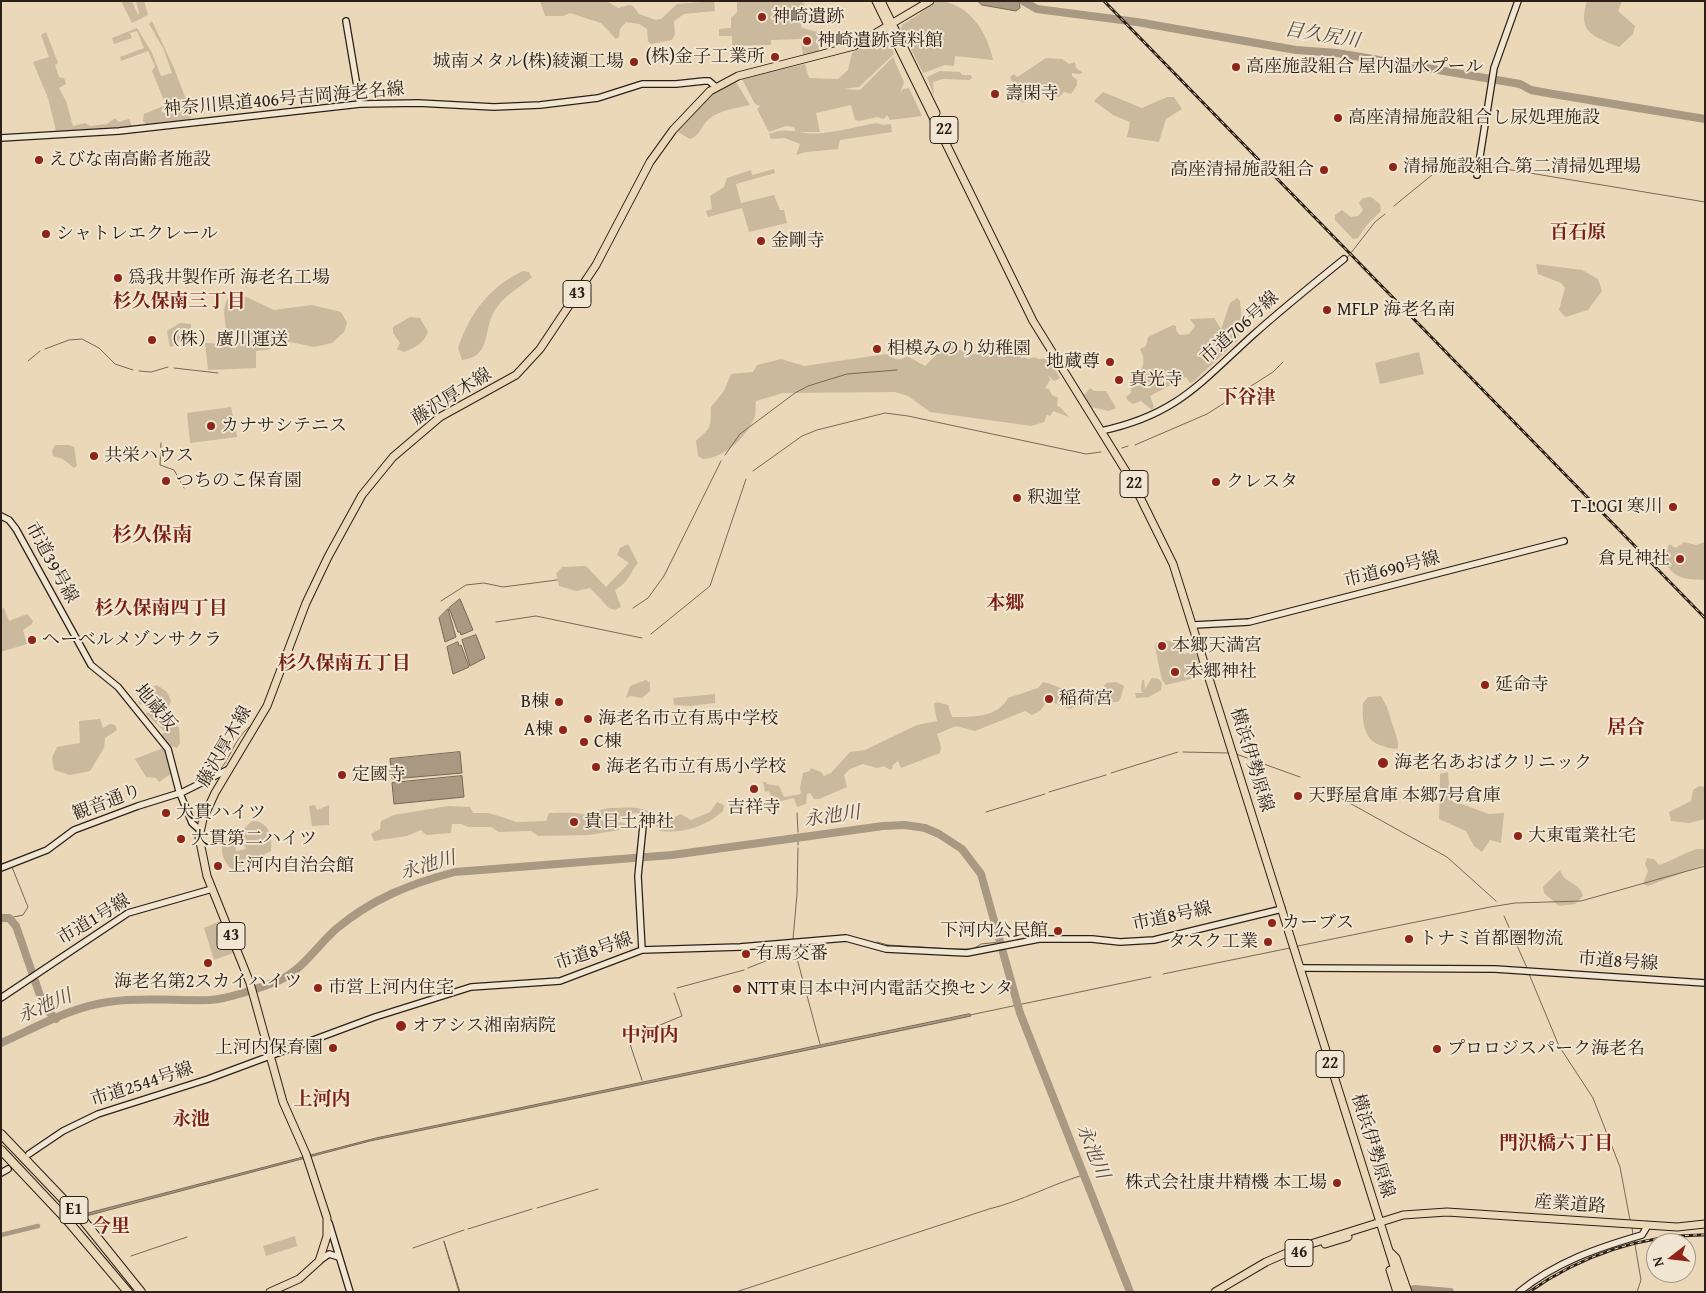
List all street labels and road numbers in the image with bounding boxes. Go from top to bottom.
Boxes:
street label: 神奈川県道406号吉岡海老名線 [163,79,405,121]
road number: 22 [930,116,958,144]
road number: 43 [563,280,591,308]
street label: 市道706号線 [1196,287,1284,369]
street label: 藤沢厚木線 [408,364,496,430]
road number: 22 [1120,470,1148,498]
street label: 市道39号線 [20,519,82,607]
street label: 市道690号線 [1342,548,1442,592]
street label: 地蔵坂 [129,680,181,736]
street label: 藤沢厚木線 [193,703,257,791]
street label: 横浜伊勢原線 [1225,705,1277,815]
street label: 観音通り [70,780,144,826]
street label: 市道1号線 [54,890,134,950]
street label: 市道8号線 [1130,898,1214,936]
road number: 43 [217,922,245,949]
street label: 市道8号線 [552,929,636,975]
street label: 市道8号線 [1577,948,1659,976]
road number: 22 [1316,1050,1344,1078]
street label: 市道2544号線 [88,1058,196,1112]
street label: 横浜伊勢原線 [1346,1091,1398,1201]
street label: 産業道路 [1533,1192,1607,1218]
road number: E1 [60,1196,88,1224]
road number: 46 [1285,1240,1313,1266]

